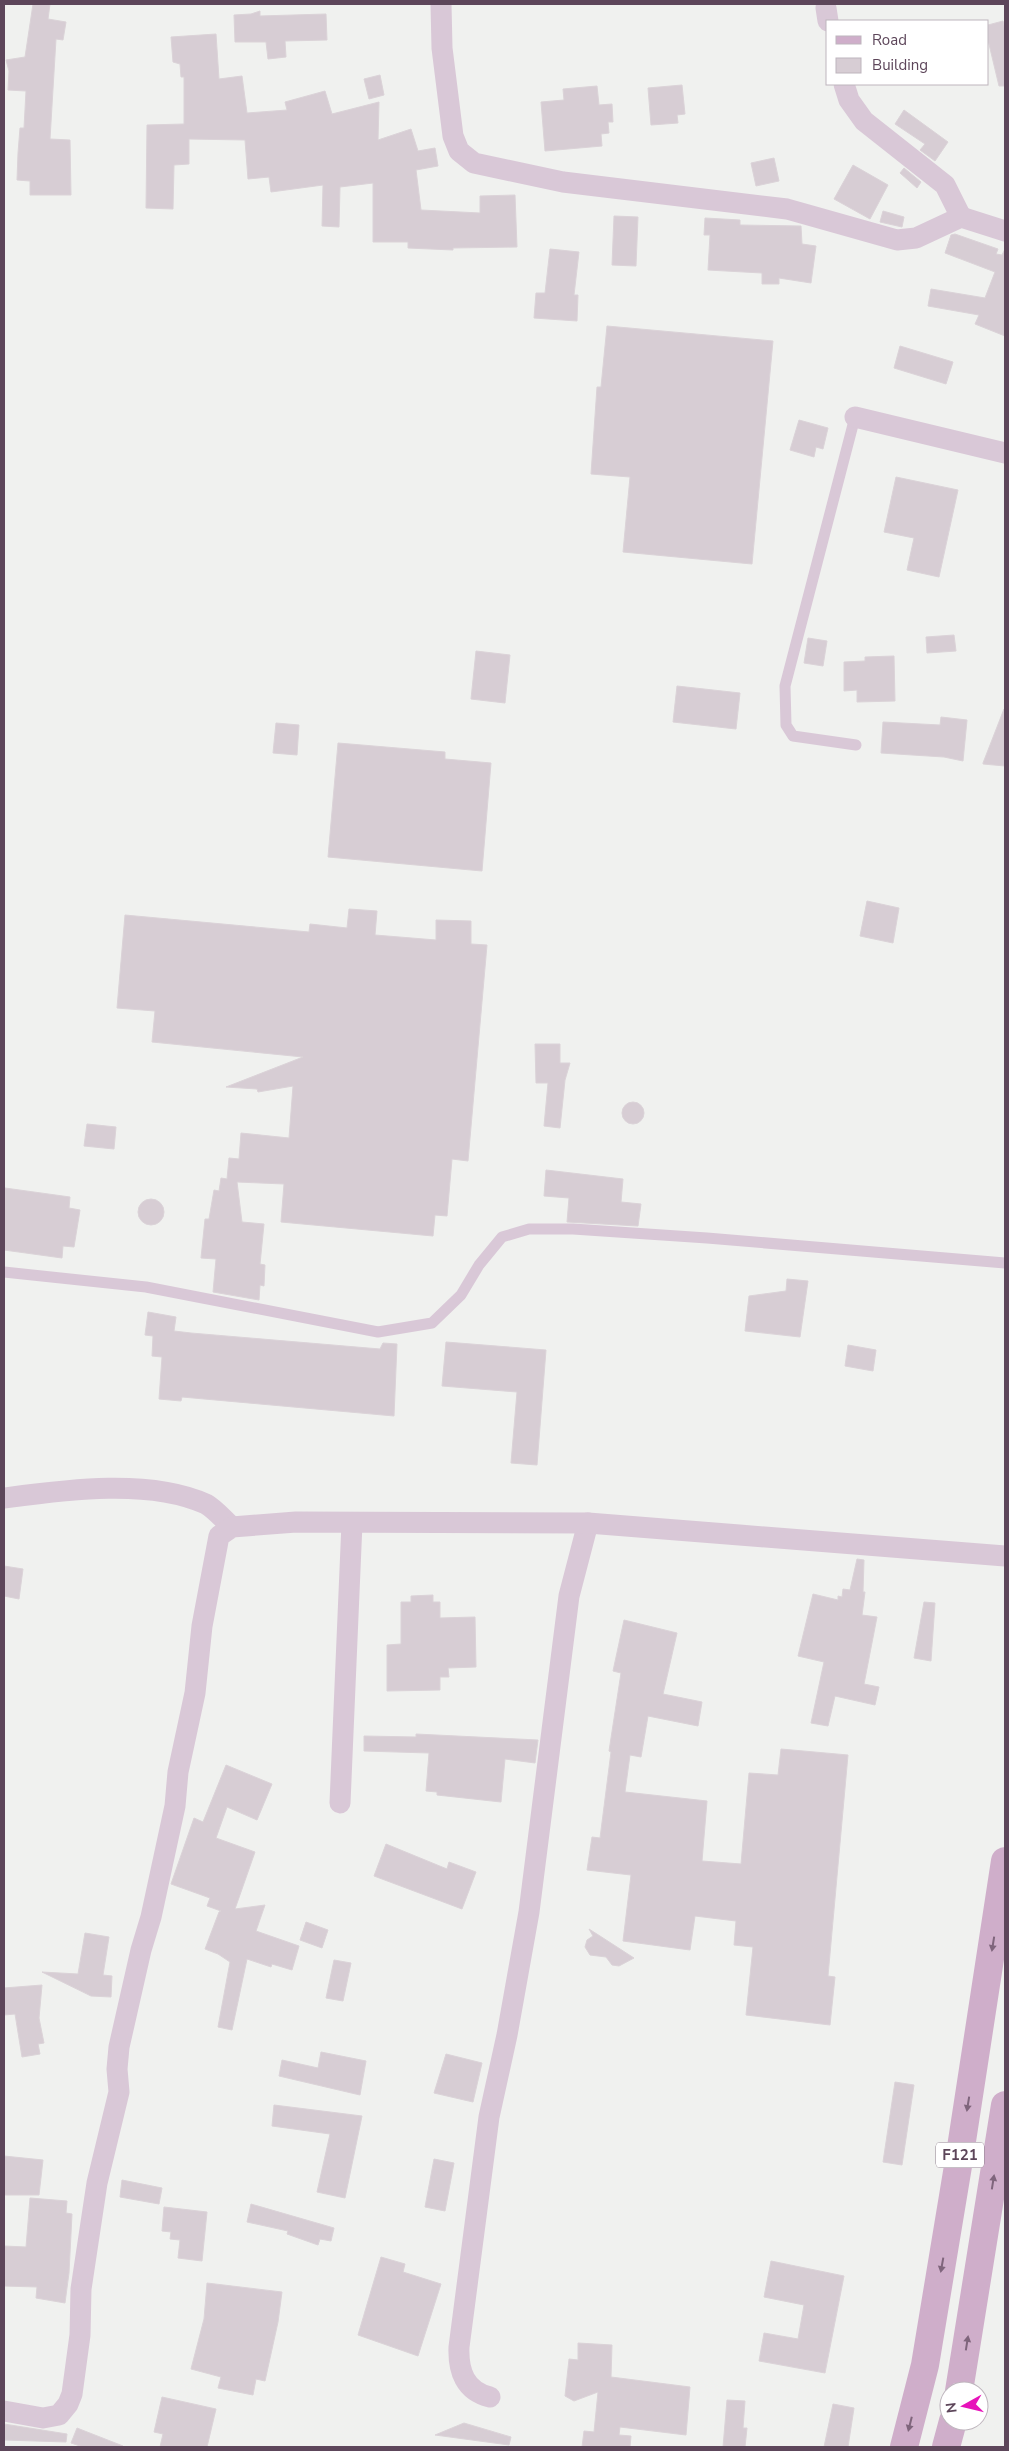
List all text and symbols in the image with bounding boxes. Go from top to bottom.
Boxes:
legend [826,20,989,85]
text: Road [872,30,907,50]
text: Building [872,55,928,75]
one-way arrow [988,1936,996,1952]
one-way arrow [964,2097,972,2113]
road number: F121 [936,2142,984,2168]
one-way arrow [989,2174,997,2190]
one-way arrow [937,2257,945,2273]
one-way arrow [963,2334,971,2350]
north arrow [939,2381,989,2431]
text: N [941,2401,962,2414]
one-way arrow [906,2416,914,2431]

